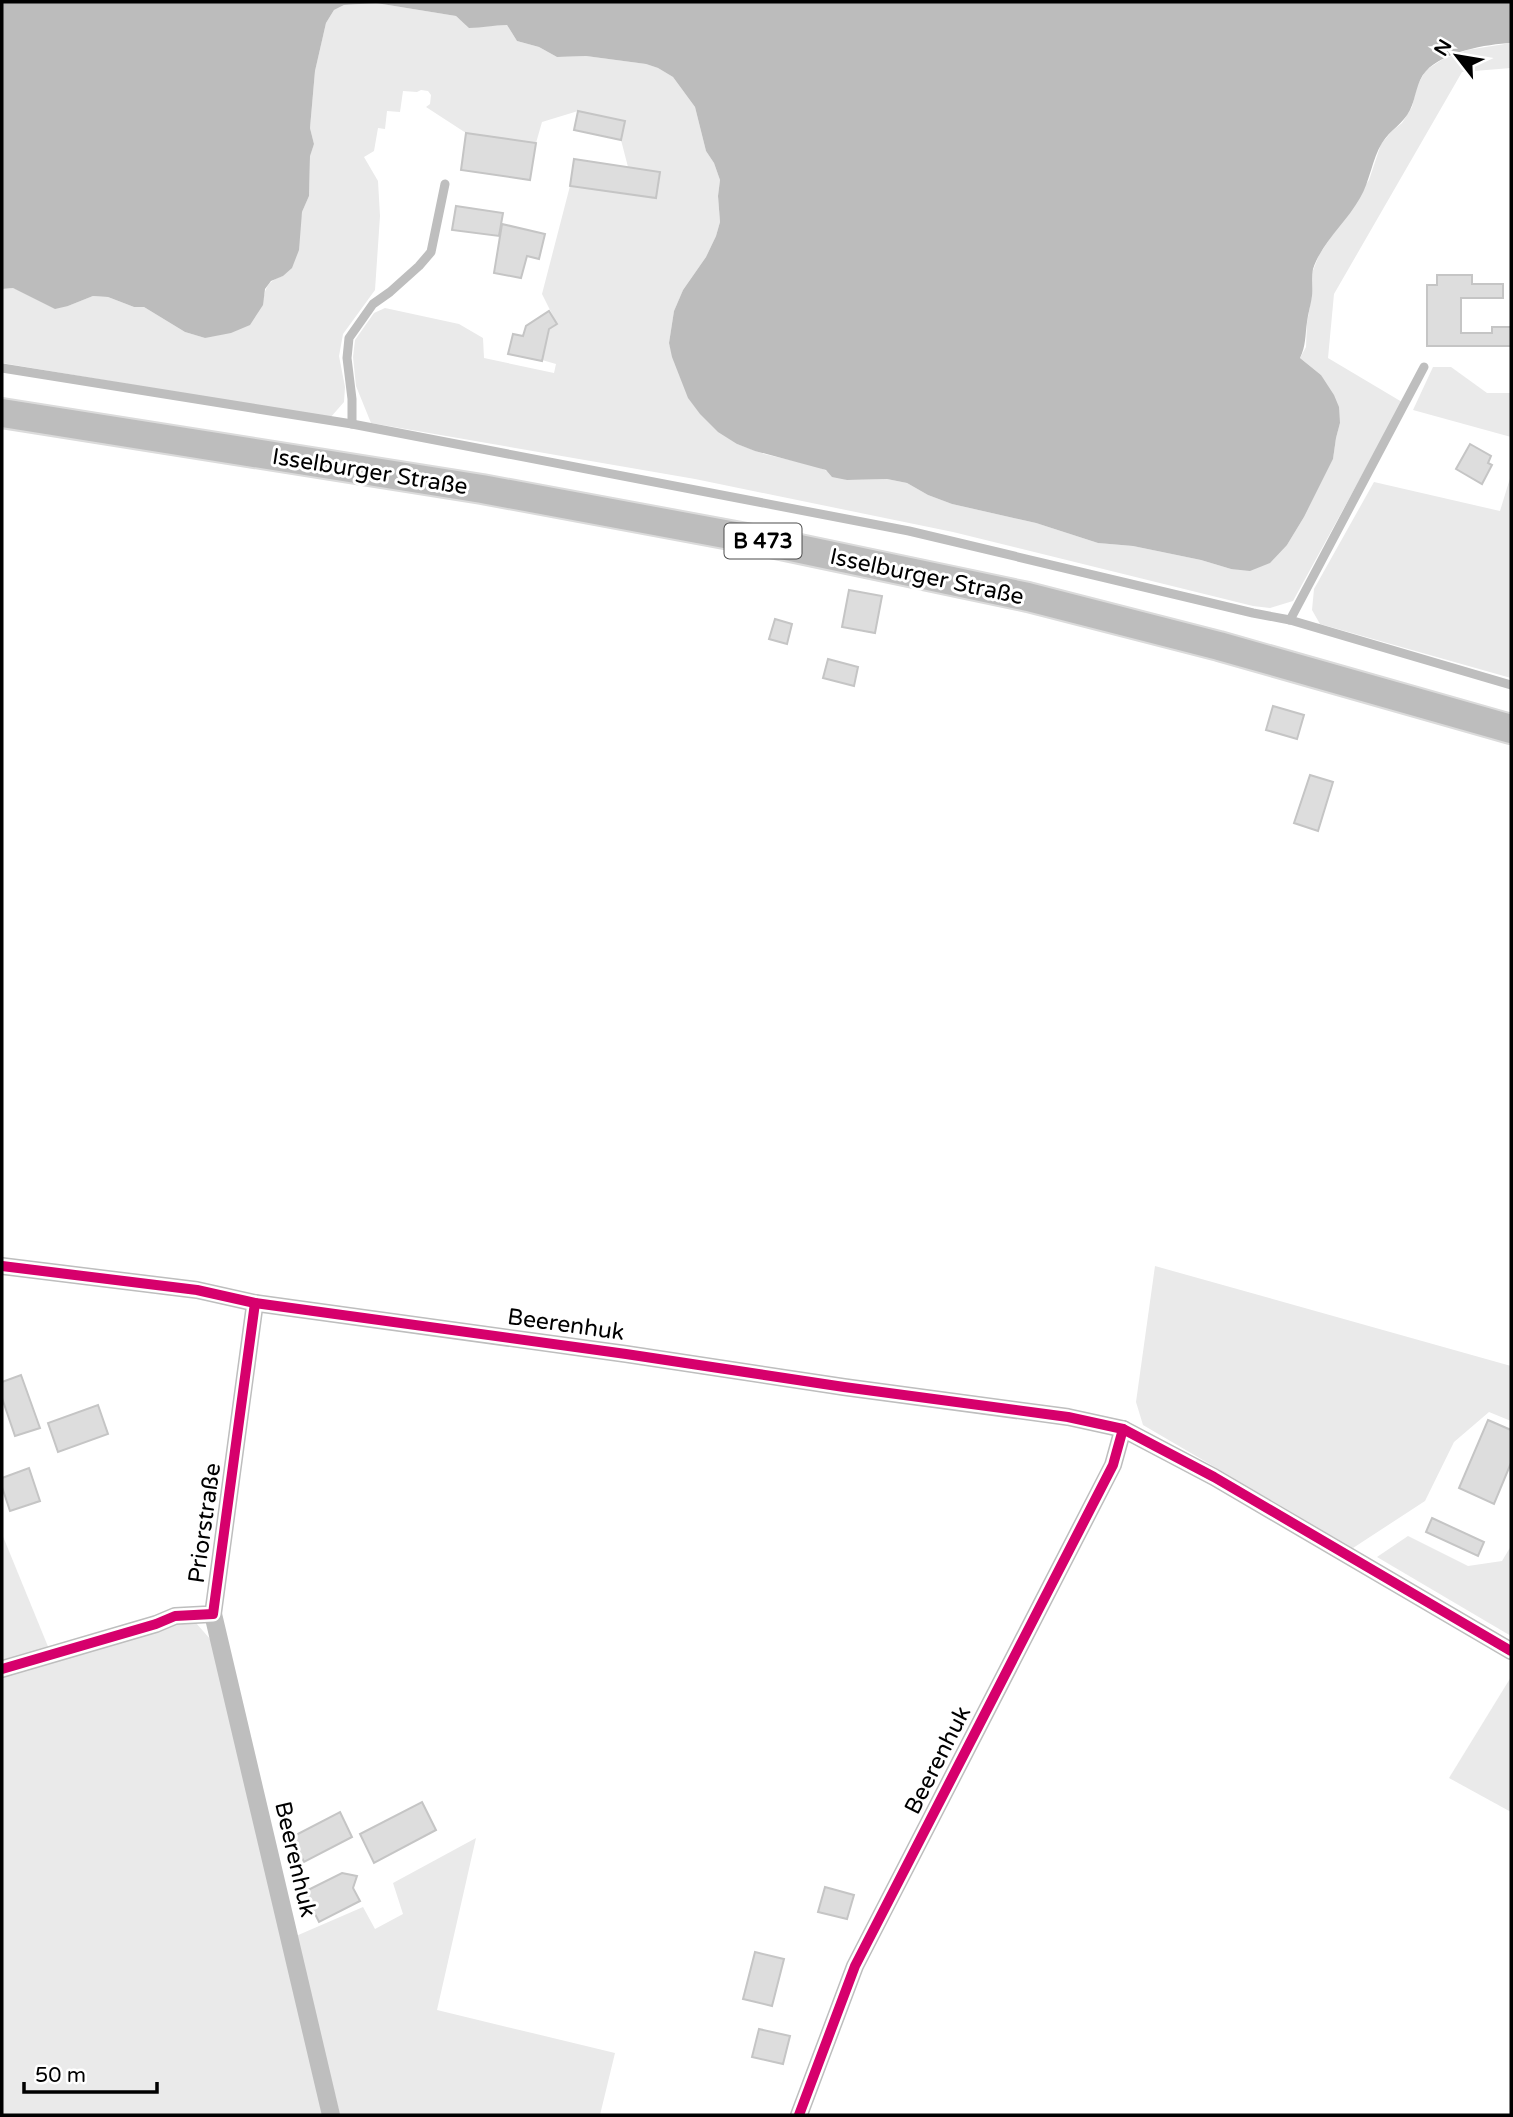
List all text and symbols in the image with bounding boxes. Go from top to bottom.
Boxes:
north arrow [1422,21,1492,91]
text: N [1430,36,1457,60]
street label: Isselburger Straße [270,443,470,501]
road number: B 473 [724,524,802,558]
street label: Isselburger Straße [827,543,1026,611]
street label: Beerenhuk [506,1303,626,1347]
street label: Priorstraße [183,1461,227,1585]
street label: Beerenhuk [899,1702,977,1819]
street label: Beerenhuk [268,1799,322,1920]
scale bar [24,2050,158,2094]
text: 50 m [35,2063,86,2088]

